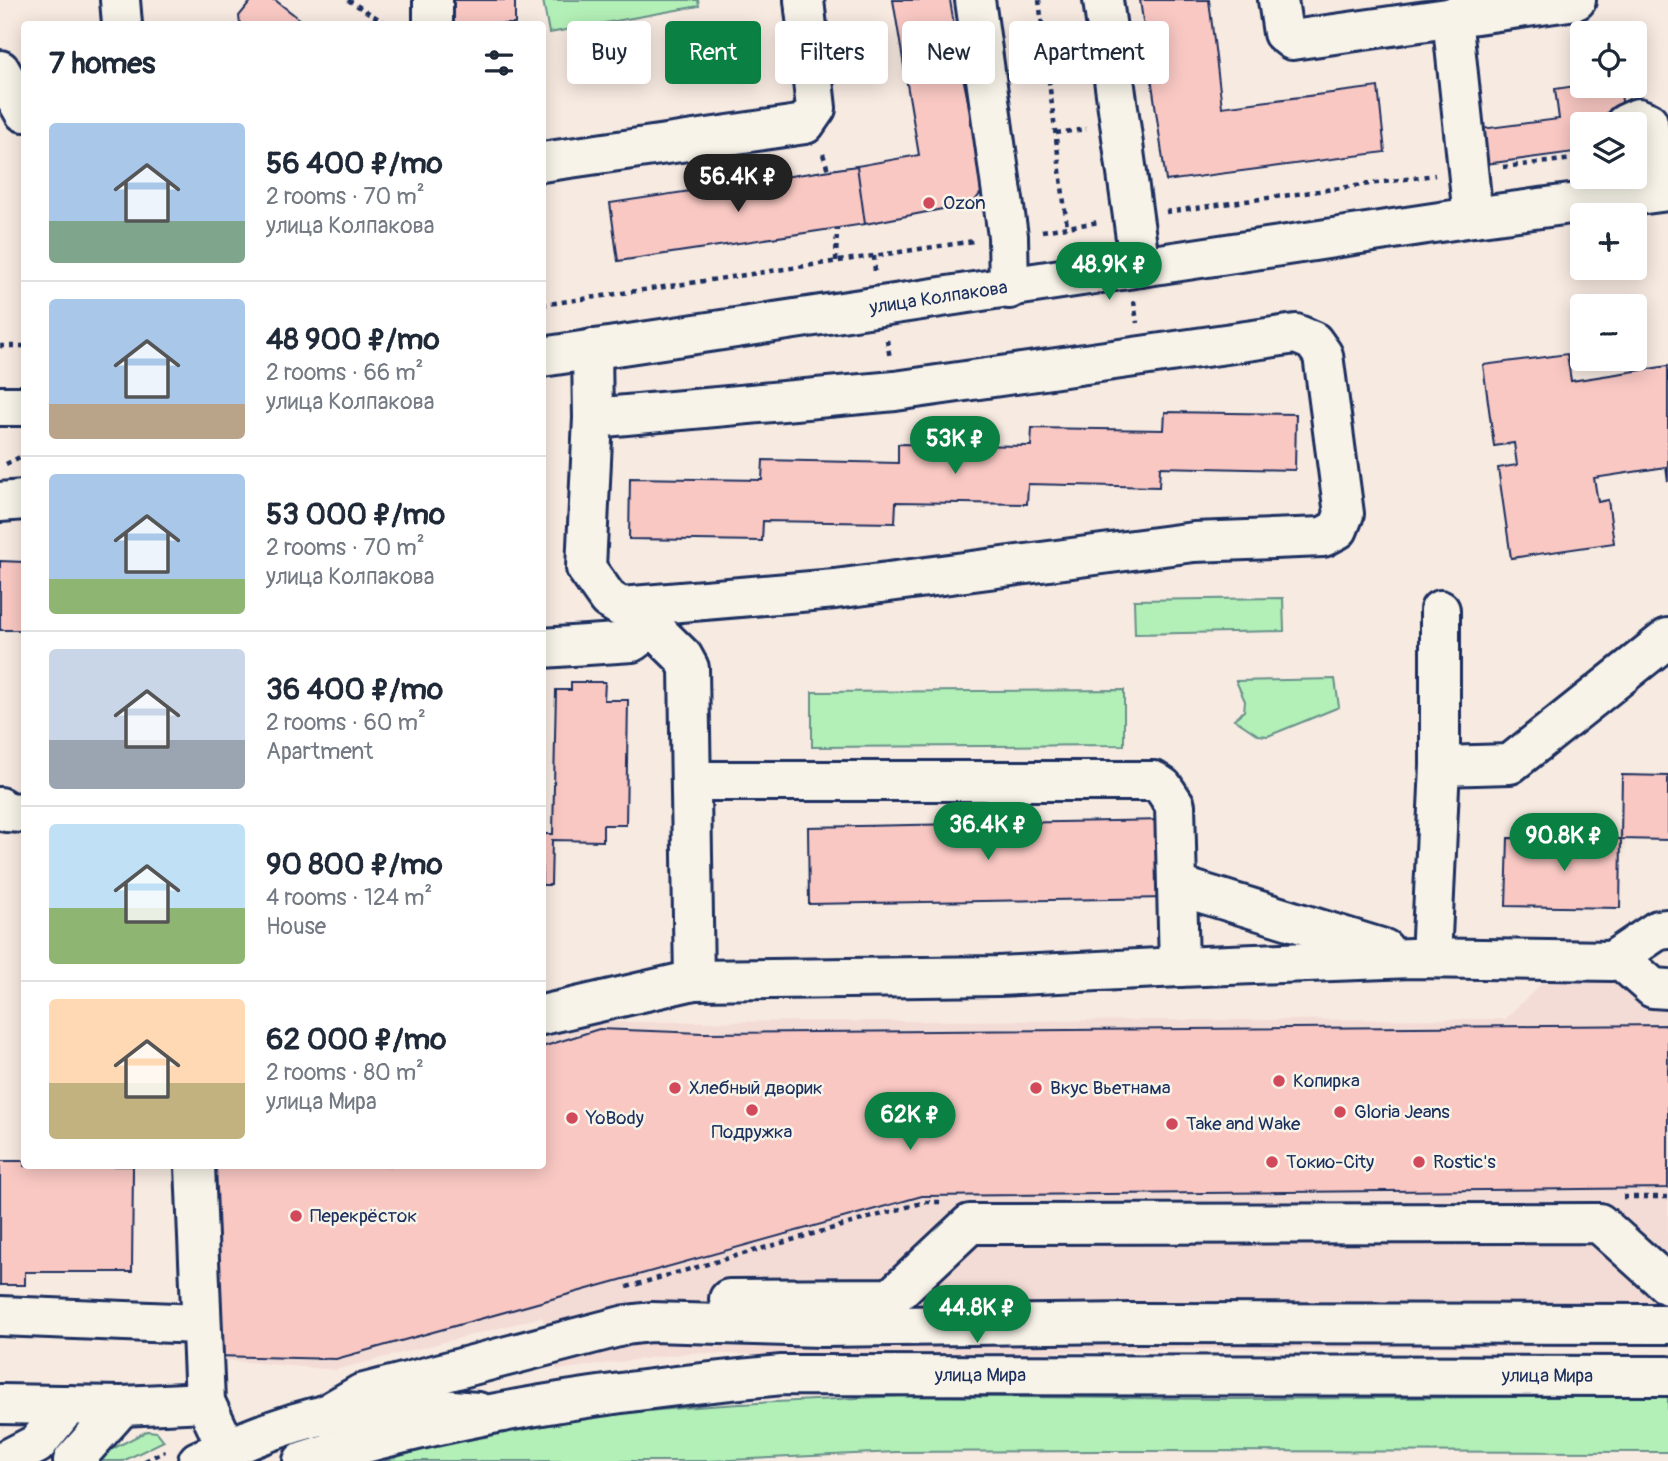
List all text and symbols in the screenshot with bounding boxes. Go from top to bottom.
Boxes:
chip: Buy [567,21,651,84]
chip: Rent [665,21,761,84]
chip: Filters [775,21,888,84]
chip: New [902,21,995,84]
chip: Apartment [1009,21,1169,84]
map controls [1570,21,1647,371]
button: locate [1570,21,1647,98]
icon: filters [480,44,518,82]
text: 7 homes [49,45,156,82]
button: layers [1570,112,1647,189]
text: 56 400 ₽/mo [266,145,443,182]
icon: home [105,151,189,235]
pin: 56.4K ₽ [673,154,803,214]
text: 56.4K ₽ [700,162,776,191]
text: 2 rooms · 70 m² [266,182,425,211]
place label: Ozon [943,191,986,215]
marker: Ozon [921,195,937,211]
button: + [1570,203,1647,280]
text: улица Колпакова [266,211,435,240]
pin: 48.9K ₽ [1044,243,1174,302]
text: 48.9K ₽ [1072,250,1146,279]
street label: улица Колпакова [867,275,1009,320]
button: − [1570,294,1647,371]
text: 48 900 ₽/mo [266,321,440,358]
icon: home [105,327,189,411]
text: 2 rooms · 66 m² [266,358,423,387]
text: улица Колпакова [266,387,435,416]
pin: 53K ₽ [906,416,1004,476]
text: 53K ₽ [926,424,984,453]
text: 53 000 ₽/mo [266,496,445,533]
icon: home [105,502,189,586]
text: 2 rooms · 70 m² [266,533,425,562]
text: улица Колпакова [266,562,435,591]
text: 36 400 ₽/mo [266,671,443,708]
icon: home [105,677,189,761]
text: 2 rooms · 60 m² [266,708,426,737]
text: Apartment [266,737,373,766]
pin: 36.4K ₽ [923,802,1053,862]
text: 36.4K ₽ [949,810,1027,839]
pin: 90.8K ₽ [1499,814,1629,873]
text: 90.8K ₽ [1526,821,1602,850]
text: 90 800 ₽/mo [266,846,443,883]
icon: home [105,852,189,936]
text: 4 rooms · 124 m² [266,883,432,912]
text: House [266,912,326,941]
text: 62 000 ₽/mo [266,1021,446,1058]
icon: home [105,1027,189,1111]
text: 2 rooms · 80 m² [266,1058,424,1087]
place label: Копирка [1293,1069,1360,1093]
marker: Копирка [1271,1073,1287,1089]
place label: Хлебный дворик [689,1076,823,1100]
place label: Вкус Вьетнама [1050,1076,1171,1100]
marker: Хлебный дворик [667,1080,683,1096]
marker: Вкус Вьетнама [1028,1080,1044,1096]
text: улица Мира [266,1087,377,1116]
pin: 62K ₽ [861,1092,959,1152]
text: 62K ₽ [881,1100,939,1129]
place label: Gloria Jeans [1354,1100,1450,1124]
marker: Подружка [744,1102,760,1118]
marker: Gloria Jeans [1332,1104,1348,1120]
place label: YoBody [585,1106,644,1130]
marker: YoBody [564,1110,580,1126]
place label: Take and Wake [1186,1112,1301,1136]
marker: Take and Wake [1164,1116,1180,1132]
place label: Подружка [712,1120,793,1144]
place label: Токио-City [1286,1150,1374,1174]
place label: Rostic's [1433,1150,1496,1174]
marker: Токио-City [1264,1154,1280,1170]
marker: Rostic's [1411,1154,1427,1170]
place label: Перекрёсток [310,1204,417,1228]
marker: Перекрёсток [288,1208,304,1224]
pin: 44.8K ₽ [912,1286,1042,1345]
text: 44.8K ₽ [939,1293,1015,1322]
street label: улица Мира [934,1363,1026,1387]
street label: улица Мира [1501,1364,1593,1388]

